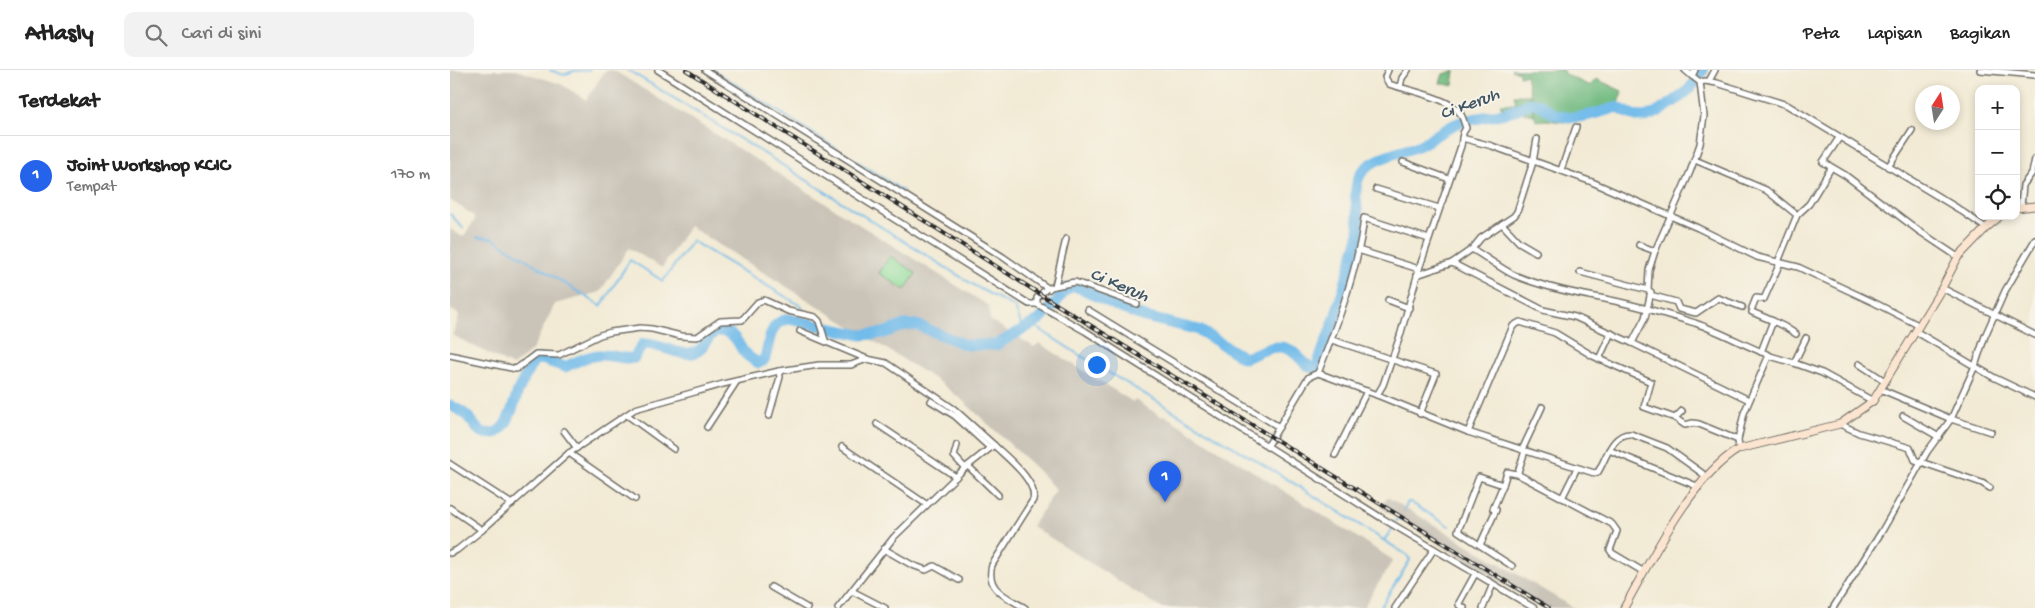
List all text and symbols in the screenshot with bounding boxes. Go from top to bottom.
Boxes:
search box [124,12,474,57]
text: Atlasly [25,20,94,49]
icon: search [142,21,170,49]
text: Cari di sini [182,23,262,46]
text: Peta [1803,24,1840,45]
text: Lapisan [1868,24,1922,45]
text: Bagikan [1950,24,2010,45]
water label: Ci Keruh [1437,84,1503,125]
north arrow [1915,85,1960,130]
map controls [1975,85,2020,220]
button: + [1975,85,2020,130]
text: Terdekat [20,90,99,115]
button: − [1975,130,2020,175]
text: Joint Workshop KCIC [67,155,230,178]
text: 1 [33,166,39,185]
text: 170 m [391,166,430,185]
button: locate [1975,175,2020,220]
text: Tempat [67,178,116,197]
water label: Ci Keruh [1087,264,1152,308]
your location [1084,352,1110,378]
pin: 1 [1149,461,1181,502]

